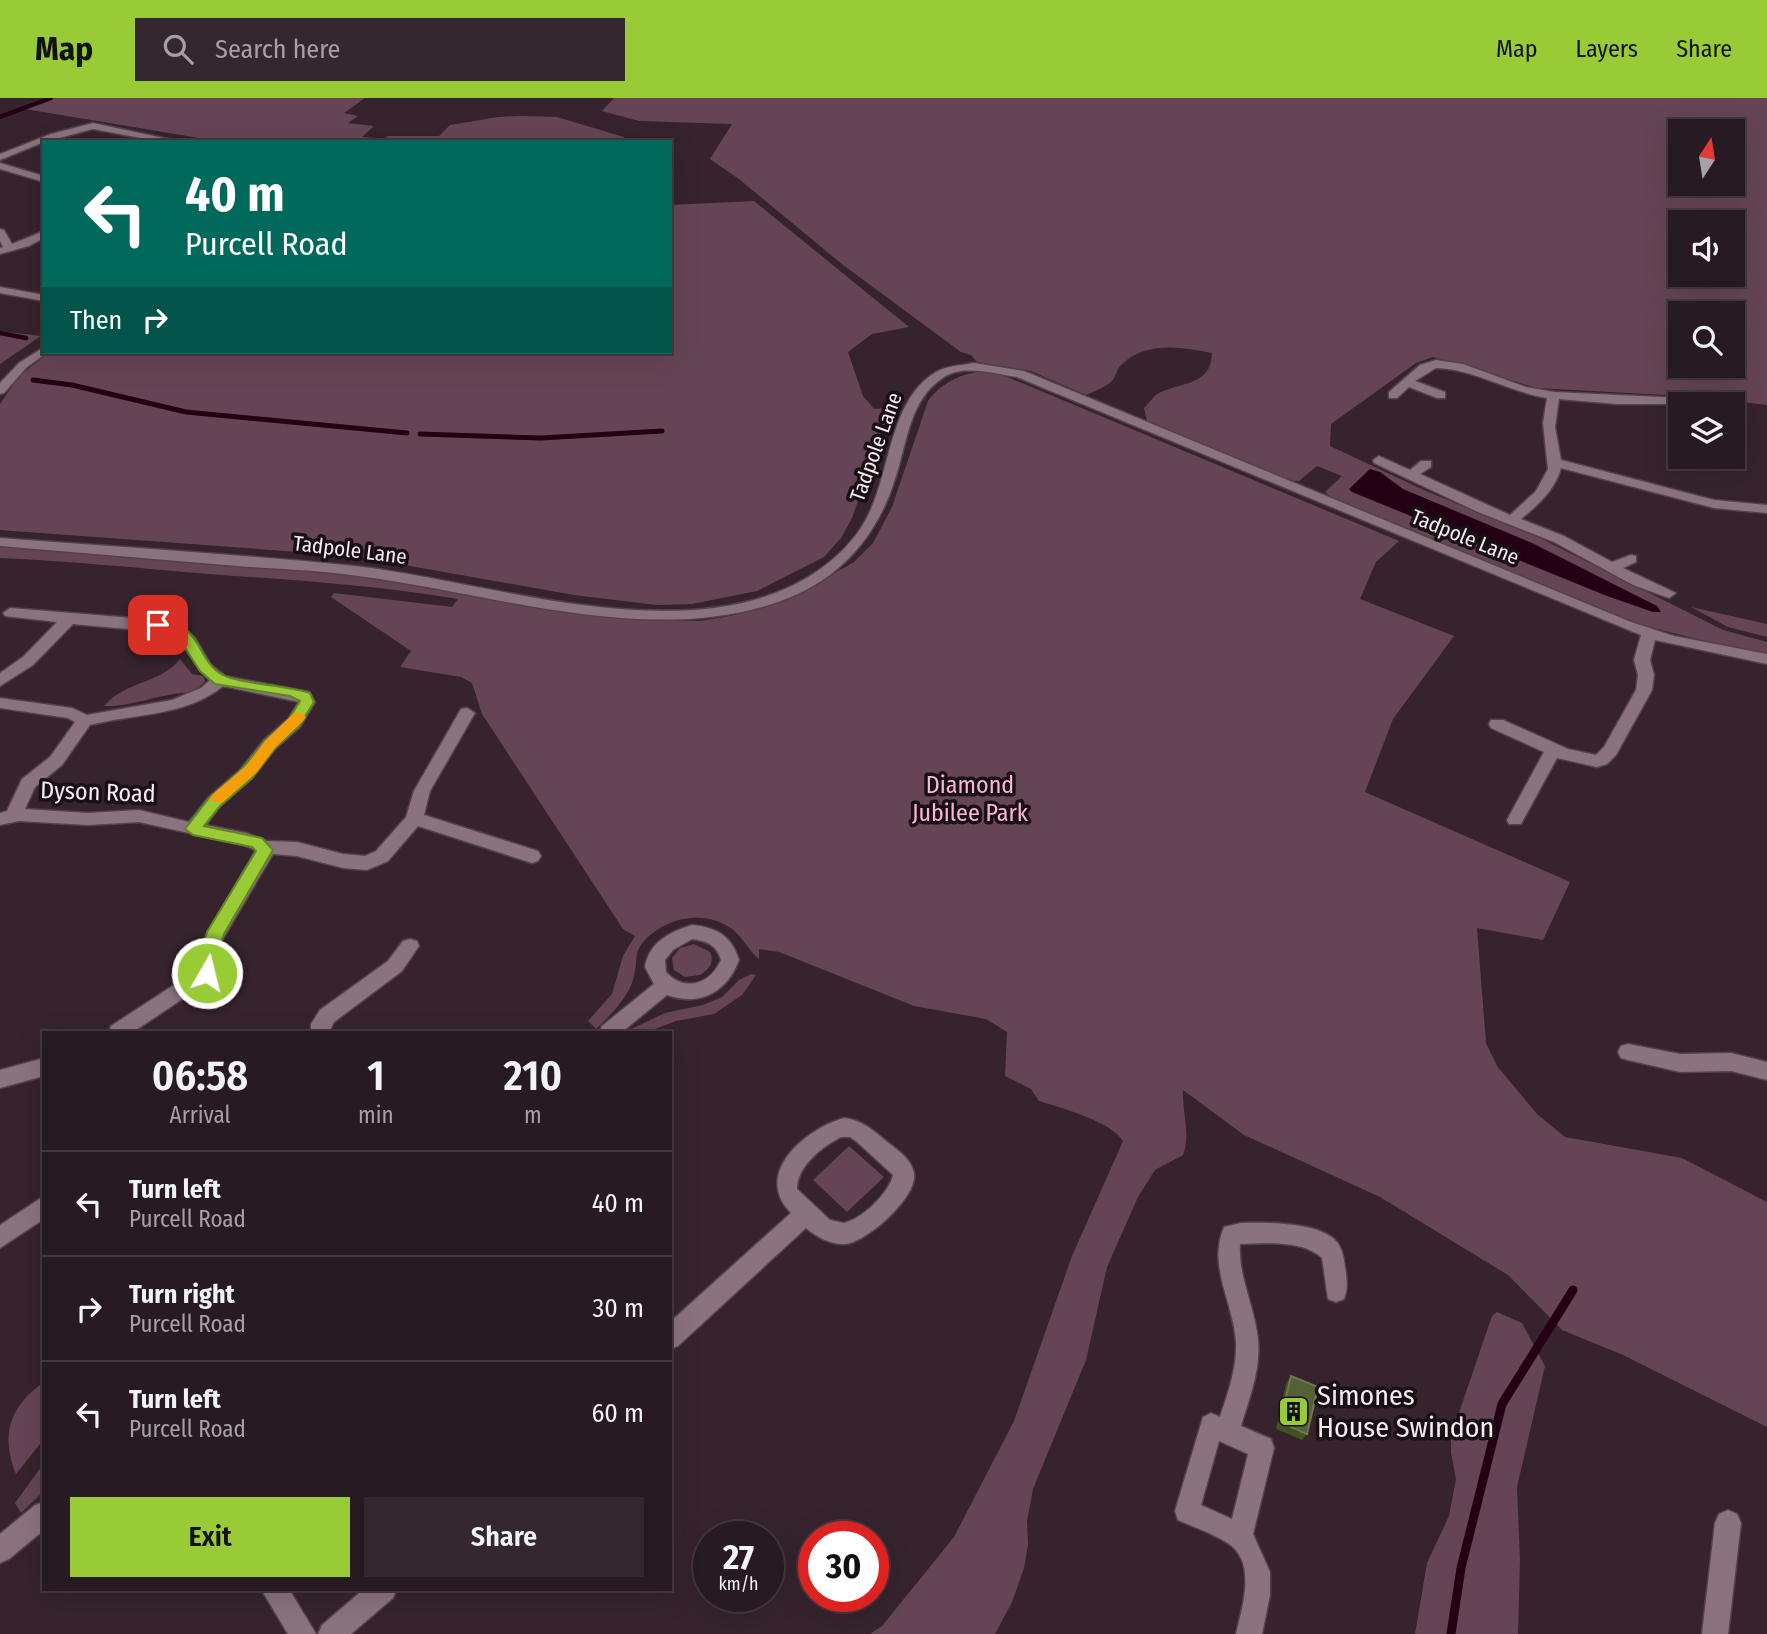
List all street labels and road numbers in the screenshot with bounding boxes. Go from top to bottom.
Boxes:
street label: Tadpole Lane [844,389,908,505]
street label: Tadpole Lane [1407,504,1523,570]
street label: Tadpole Lane [292,530,408,570]
street label: Dyson Road [40,776,156,808]

